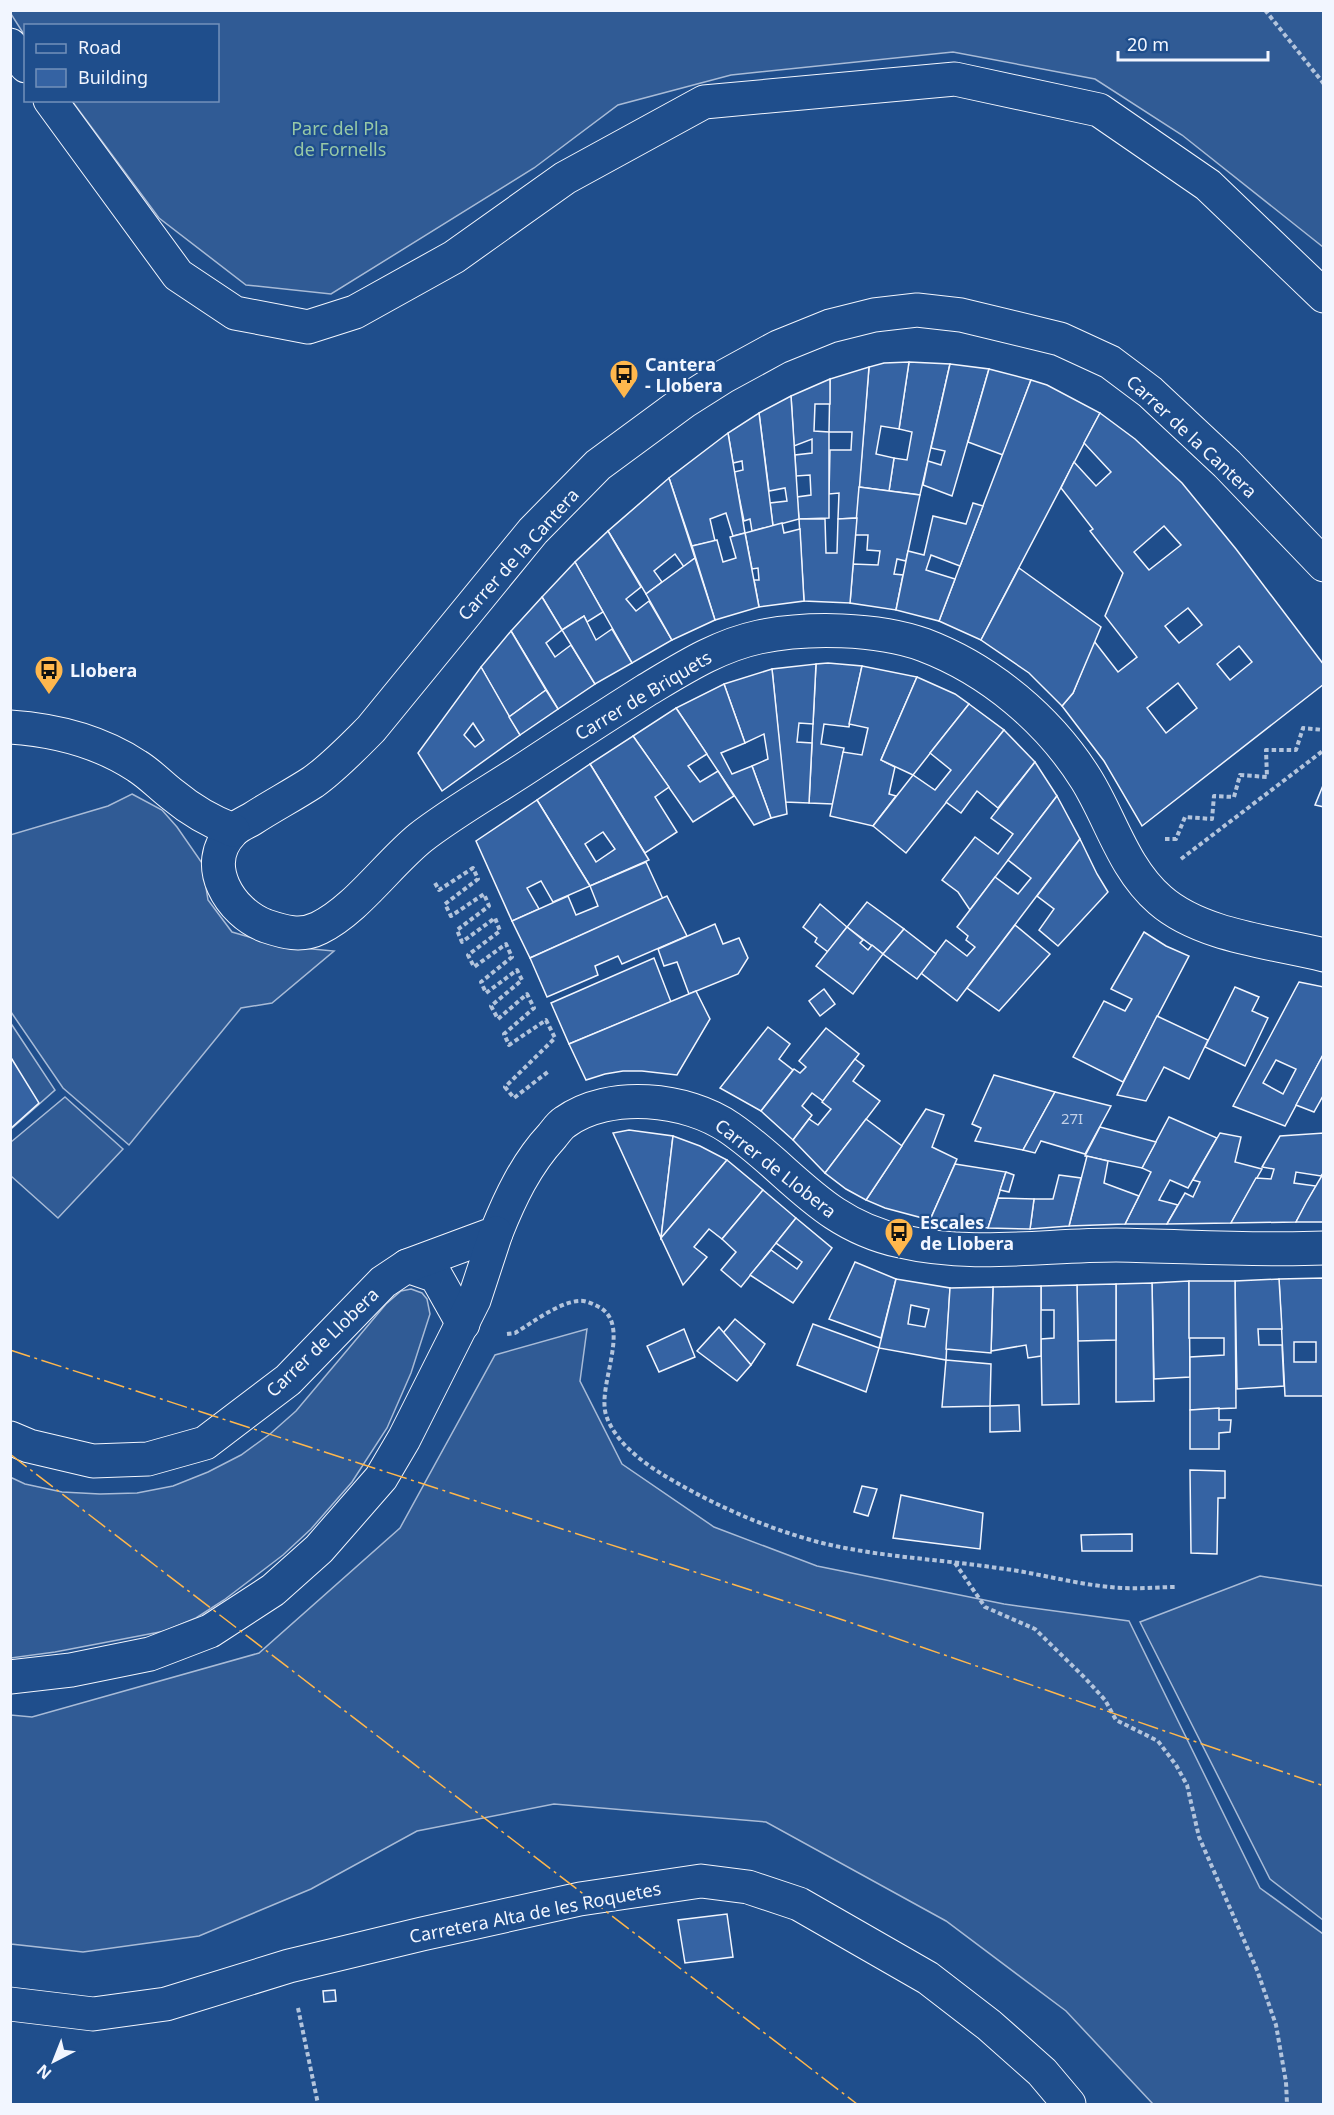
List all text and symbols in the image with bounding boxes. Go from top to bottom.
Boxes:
legend [24,24,219,102]
scale bar [1118,24,1268,62]
text: 20 m [1127,32,1169,56]
text: Road [78,35,121,59]
text: Building [78,65,148,89]
park label: Parc del Pla de Fornells [291,116,389,161]
place label: Cantera - Llobera [645,352,723,397]
bus stop icon: Cantera - Llobera [608,358,640,400]
street label: Carrer de la Cantera [1122,369,1262,503]
street label: Carrer de la Cantera [452,483,584,625]
street label: Carrer de Briquets [570,645,716,745]
bus stop icon: Llobera [33,654,65,696]
place label: Llobera [70,658,137,682]
house number: 27I [1061,1108,1083,1128]
street label: Carrer de Llobera [710,1113,842,1223]
place label: Escales de Llobera [920,1210,1014,1255]
bus stop icon: Escales de Llobera [883,1216,915,1258]
street label: Carrer de Llobera [261,1282,383,1402]
street label: Carretera Alta de les Roquetes [407,1876,663,1948]
north arrow [24,2031,84,2091]
text: N [32,2060,56,2085]

